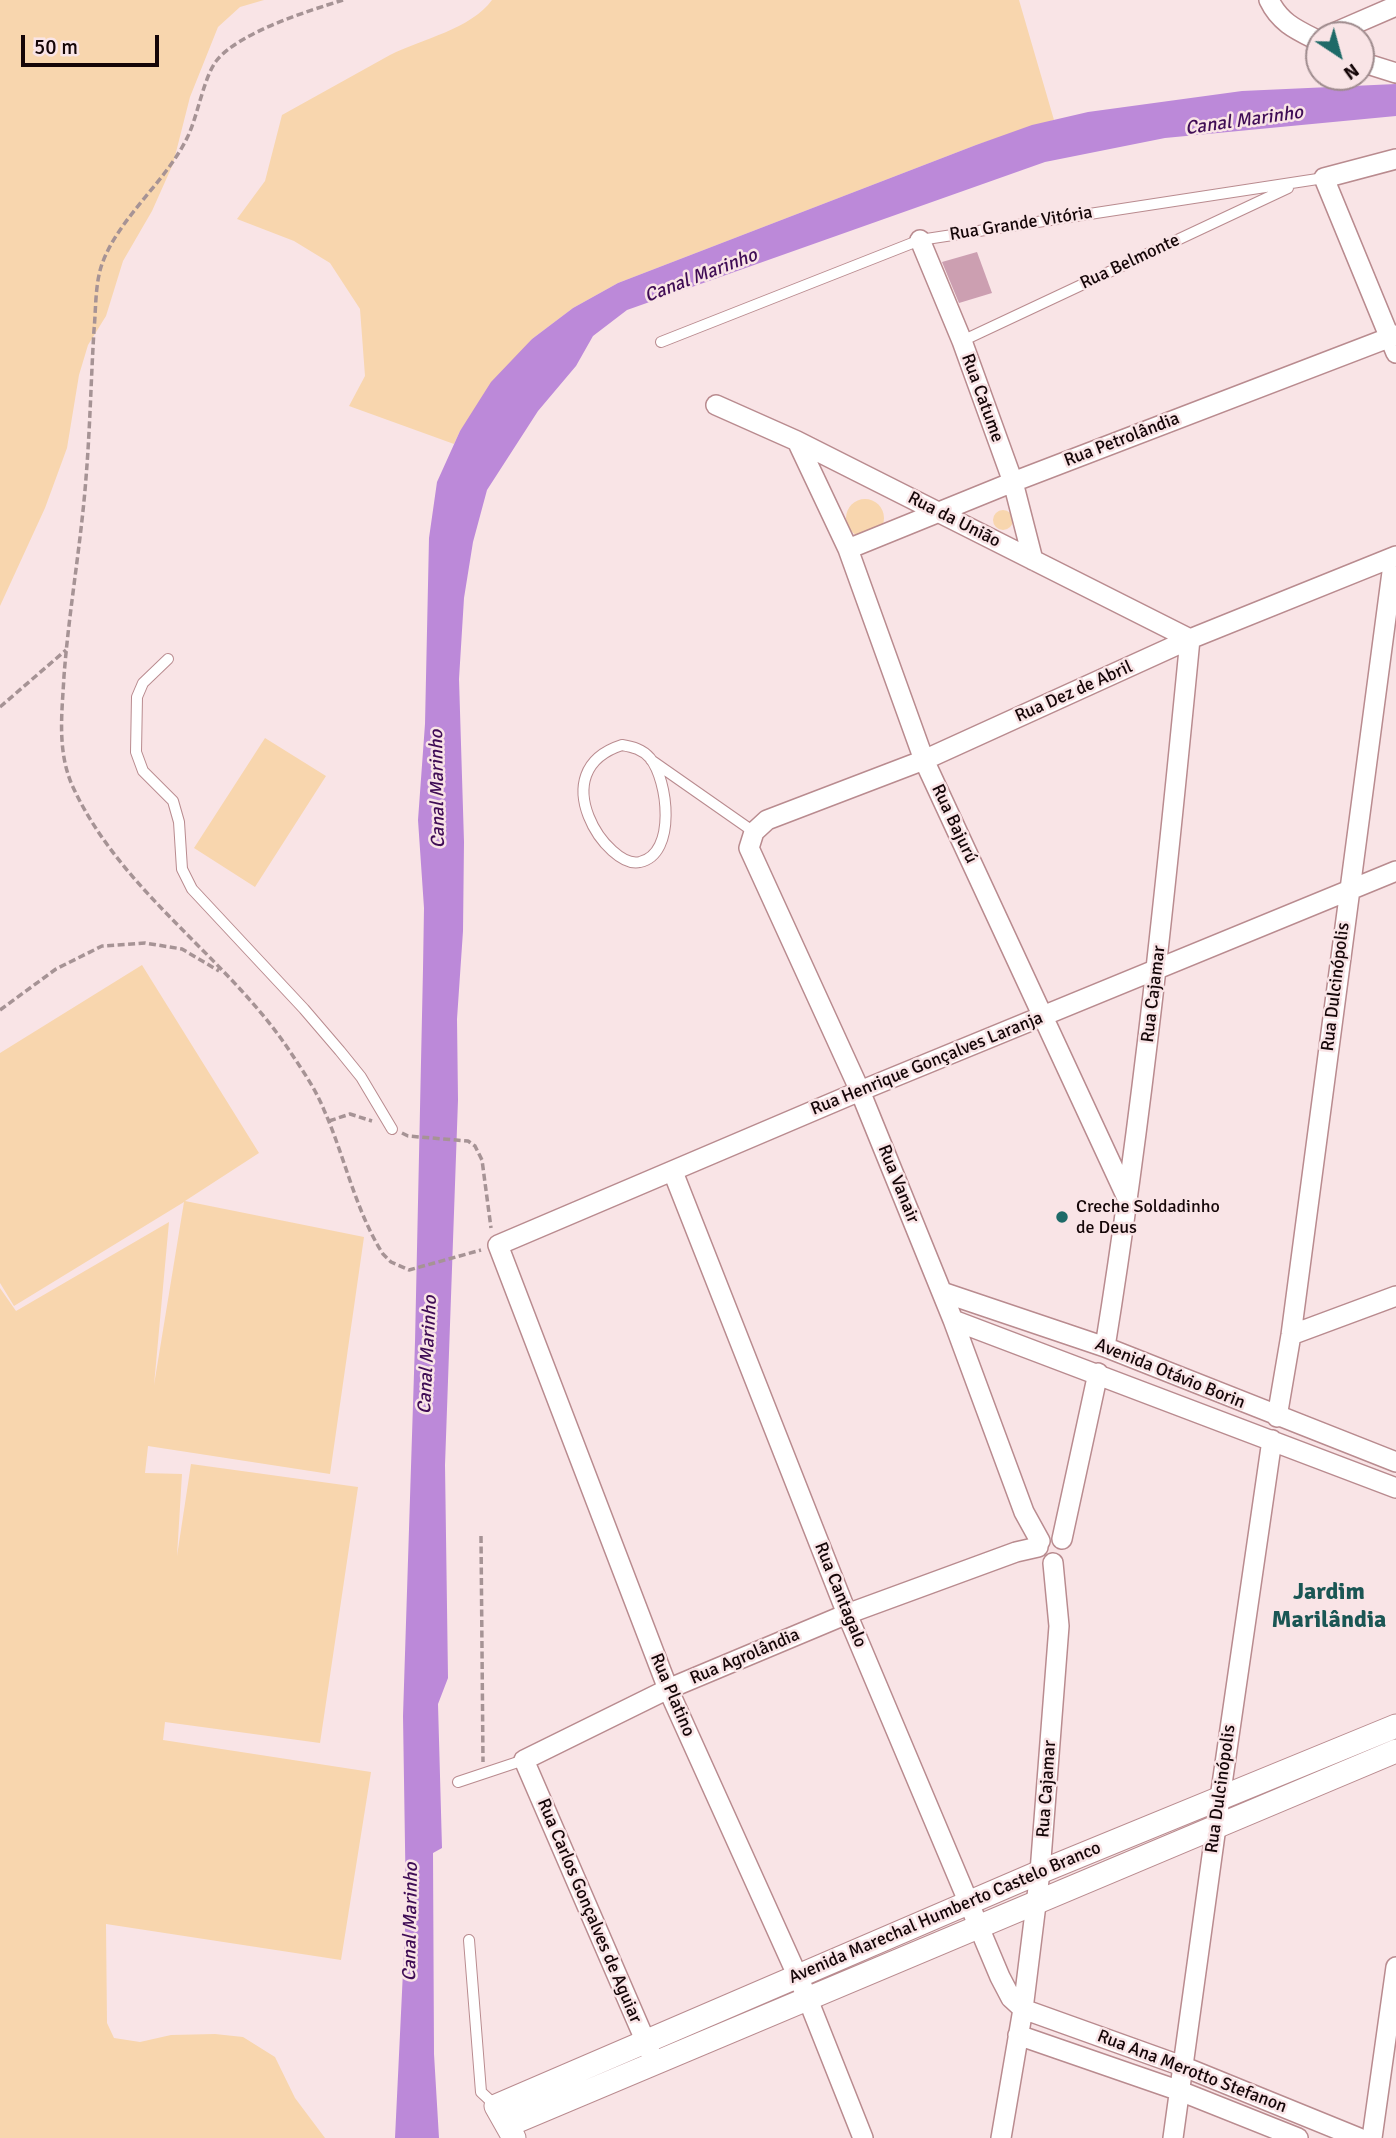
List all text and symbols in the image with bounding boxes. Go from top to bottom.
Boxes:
scale bar [24,21,163,65]
north arrow [1305,21,1375,91]
text: 50 m [34,34,78,60]
text: N [1339,58,1364,85]
water label: Canal Marinho [1184,101,1304,141]
street label: Rua Grande Vitória [948,202,1094,246]
street label: Rua Belmonte [1077,230,1183,294]
water label: Canal Marinho [641,244,761,308]
street label: Rua Catume [956,351,1008,445]
street label: Rua Petrolândia [1061,408,1183,472]
street label: Rua da União [904,487,1004,553]
street label: Rua Dez de Abril [1012,656,1136,728]
water label: Canal Marinho [426,729,450,849]
street label: Rua Bajurú [926,781,982,867]
street label: Rua Dulcinópolis [1317,921,1355,1053]
street label: Rua Cajamar [1137,944,1171,1044]
street label: Rua Henrique Gonçalves Laranja [808,1007,1046,1121]
street label: Rua Vanair [873,1142,923,1226]
place label: Creche Soldadinho de Deus [1076,1196,1220,1238]
marker: Creche Soldadinho de Deus [1054,1209,1070,1225]
water label: Canal Marinho [414,1295,442,1415]
street label: Avenida Otávio Borin [1092,1334,1248,1414]
street label: Rua Cantagalo [809,1539,871,1651]
district label: Jardim Marilândia [1272,1579,1386,1635]
street label: Rua Agrolândia [687,1624,803,1690]
street label: Rua Platino [645,1650,699,1740]
street label: Rua Dulcinópolis [1201,1723,1241,1855]
street label: Rua Cajamar [1033,1740,1061,1838]
street label: Rua Carlos Gonçalves de Aguiar [532,1796,646,2026]
street label: Avenida Marechal Humberto Castelo Branco [786,1837,1104,1989]
water label: Canal Marinho [399,1862,423,1982]
street label: Rua Ana Merotto Stefanon [1094,2026,1290,2118]

